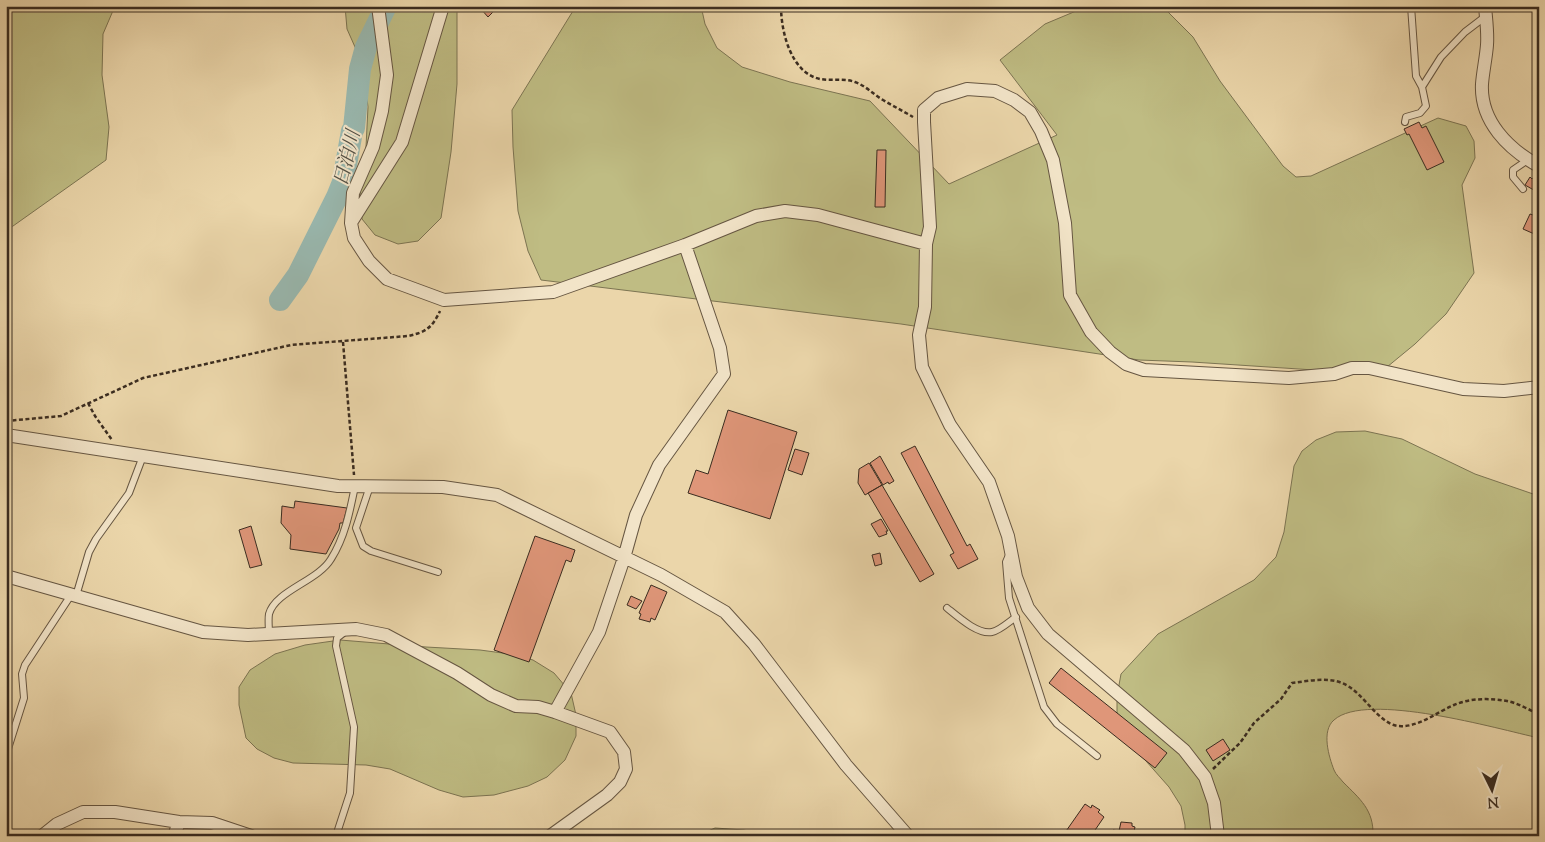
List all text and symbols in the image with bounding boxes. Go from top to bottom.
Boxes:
water label: 日泊川 [328,126,369,190]
north arrow [1468,764,1518,814]
text: N [1487,791,1499,811]

